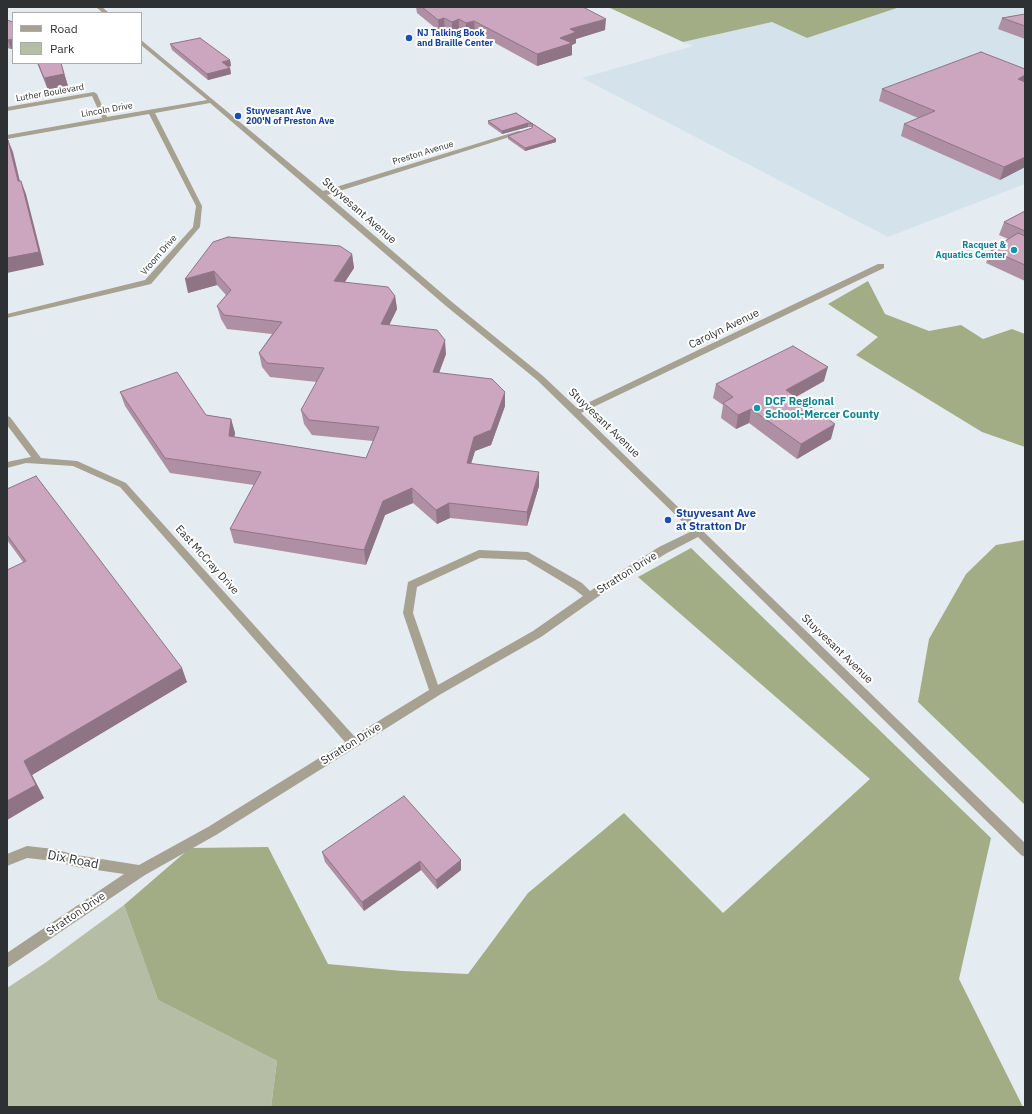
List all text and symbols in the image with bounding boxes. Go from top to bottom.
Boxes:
legend [12,12,142,64]
text: Road [50,21,78,36]
place label: NJ Talking Book and Braille Center [417,28,493,49]
marker: NJ Talking Book and Braille Center [404,33,414,43]
text: Park [50,41,74,56]
street label: Luther Boulevard [15,82,85,104]
street label: Lincoln Drive [80,100,134,120]
place label: Stuyvesant Ave 200'N of Preston Ave [246,106,334,127]
marker: Stuyvesant Ave 200'N of Preston Ave [233,111,243,121]
street label: Preston Avenue [391,139,455,167]
street label: Stuyvesant Avenue [319,175,399,247]
street label: Vroom Drive [139,233,179,277]
place label: Racquet & Aquatics Cemter [936,240,1006,261]
marker: Racquet & Aquatics Cemter [1009,245,1019,255]
street label: Carolyn Avenue [687,306,761,352]
street label: Stuyvesant Avenue [566,386,642,460]
place label: DCF Regional School-Mercer County [765,395,879,421]
marker: DCF Regional School-Mercer County [752,403,762,413]
place label: Stuyvesant Ave at Stratton Dr [676,507,756,533]
marker: Stuyvesant Ave at Stratton Dr [663,515,673,525]
street label: East McCray Drive [172,523,242,597]
street label: Stratton Drive [595,549,659,597]
street label: Stuyvesant Avenue [799,612,875,686]
street label: Stratton Drive [319,720,383,768]
street label: Dix Road [46,847,100,873]
street label: Stratton Drive [44,889,108,939]

